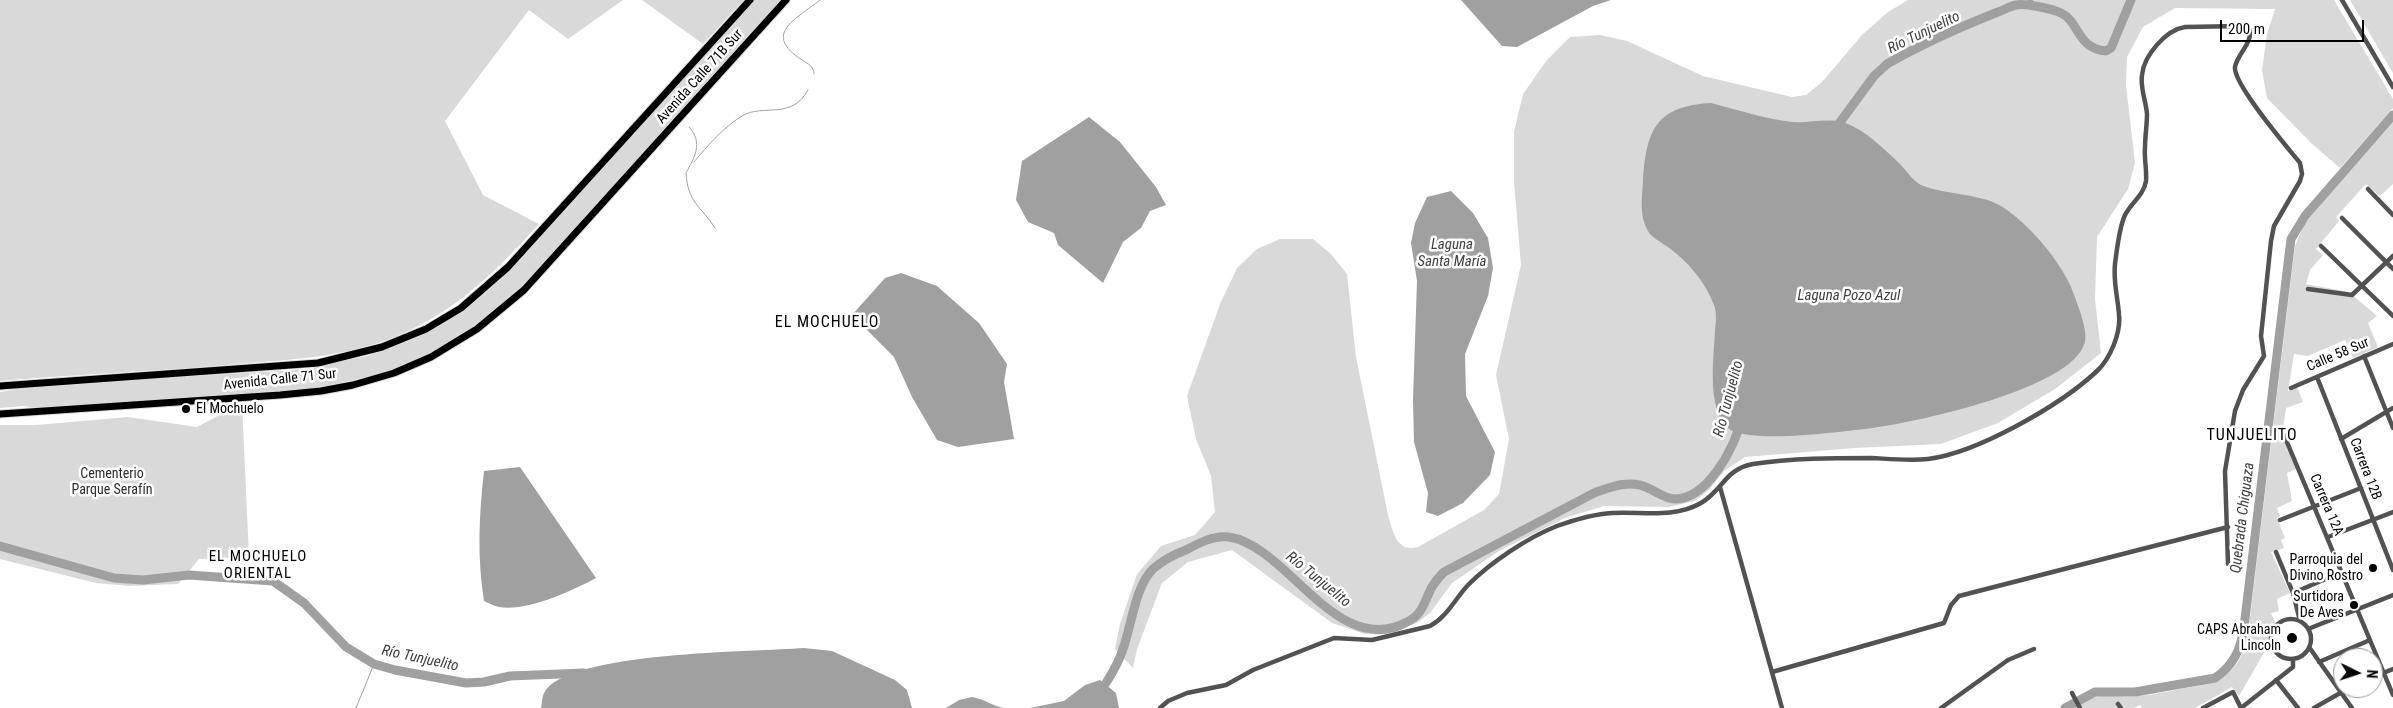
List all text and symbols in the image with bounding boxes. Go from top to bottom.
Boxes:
water label: Río Tunjuelito [1885,8,1963,58]
scale bar [2223,10,2367,42]
text: 200 m [2228,20,2265,38]
street label: Avenida Calle 71B Sur [653,26,747,128]
water label: Laguna Santa María [1417,236,1487,271]
water label: Laguna Pozo Azul [1798,287,1900,305]
district label: EL MOCHUELO [773,313,881,333]
street label: Calle 58 Sur [2304,334,2372,376]
water label: Río Tunjuelito [1710,359,1748,439]
street label: Avenida Calle 71 Sur [223,366,337,394]
place label: El Mochuelo [196,401,264,417]
marker: El Mochuelo [180,403,192,415]
district label: TUNJUELITO [2205,426,2299,446]
street label: Carrera 12B [2346,436,2384,502]
water label: Quebrada Chiguaza [2227,461,2259,575]
park label: Cementerio Parque Serafín [71,466,153,498]
street label: Carrera 12A [2305,472,2347,538]
district label: EL MOCHUELO ORIENTAL [207,548,309,583]
water label: Río Tunjuelito [1282,548,1354,612]
place label: Parroquia del Divino Rostro [2289,552,2363,584]
marker: Parroquia del Divino Rostro [2367,562,2379,574]
place label: Surtidora De Aves [2293,589,2344,622]
marker: Surtidora De Aves [2348,599,2360,611]
place label: CAPS Abraham Lincoln [2197,622,2281,654]
marker: CAPS Abraham Lincoln [2285,631,2299,645]
water label: Río Tunjuelito [380,642,460,676]
north arrow [2333,648,2383,698]
text: N [2364,669,2380,679]

